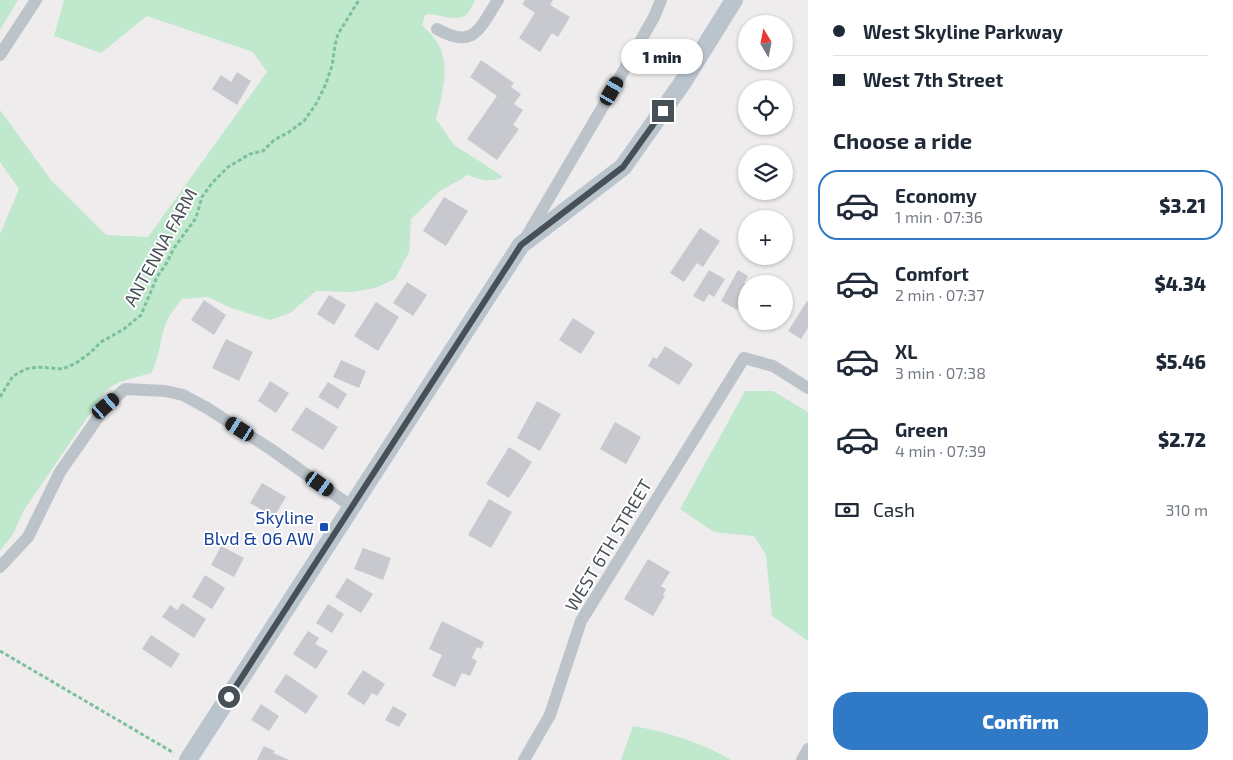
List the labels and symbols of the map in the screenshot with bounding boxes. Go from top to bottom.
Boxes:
north arrow [738,15,792,70]
callout: 1 min [622,38,704,74]
car [598,74,625,108]
route end [652,100,674,122]
street label: ANTENNA FARM [119,184,201,310]
car [89,390,122,422]
car [223,415,256,443]
car [303,469,336,499]
street label: WEST 6TH STREET [560,474,656,615]
place label: Skyline Blvd & 06 AW [204,506,314,549]
marker: Skyline Blvd & 06 AW [318,521,330,533]
route start [218,686,240,708]

